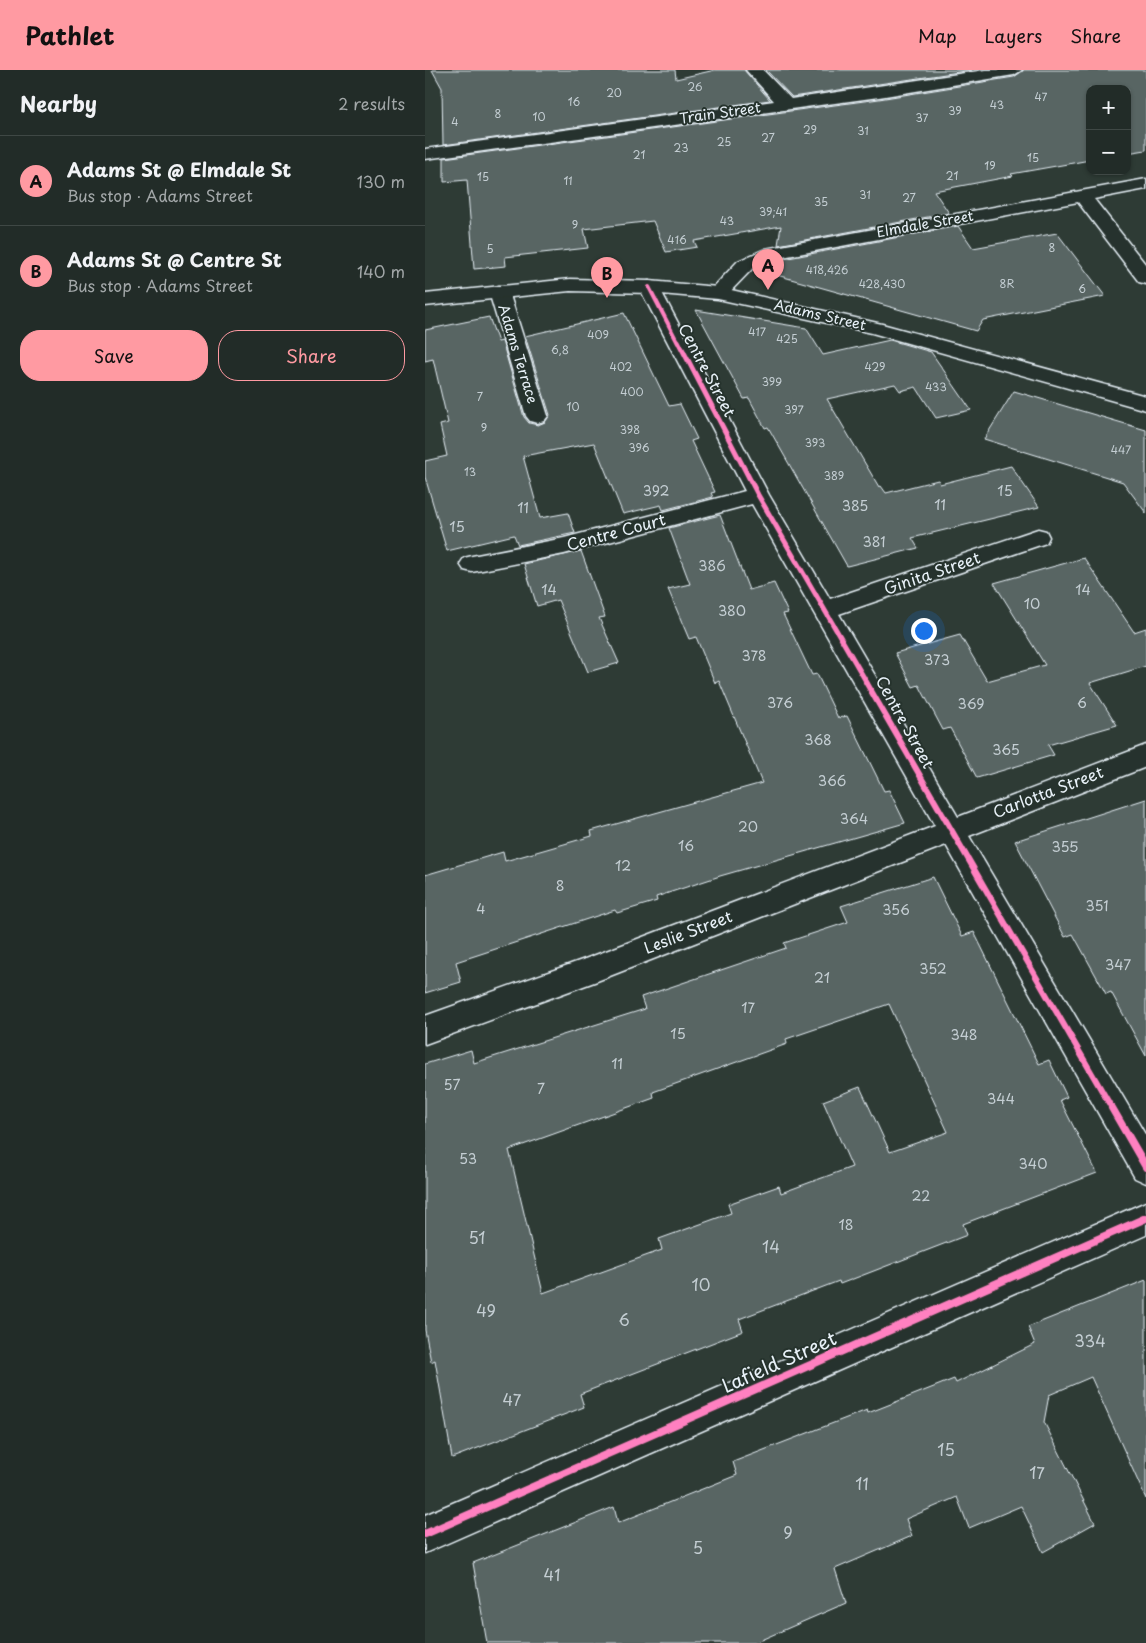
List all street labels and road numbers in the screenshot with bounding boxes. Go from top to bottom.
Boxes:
street label: Train Street [678,96,762,129]
street label: Elmdale Street [875,205,975,242]
street label: Adams Street [772,294,868,335]
street label: Adams Terrace [493,302,544,406]
street label: Centre Street [673,319,743,420]
street label: Centre Court [564,506,668,556]
street label: Ginita Street [880,544,983,600]
street label: Centre Street [871,671,941,772]
street label: Carlotta Street [989,759,1107,823]
street label: Leslie Street [640,903,735,959]
street label: Lafield Street [717,1323,841,1399]

